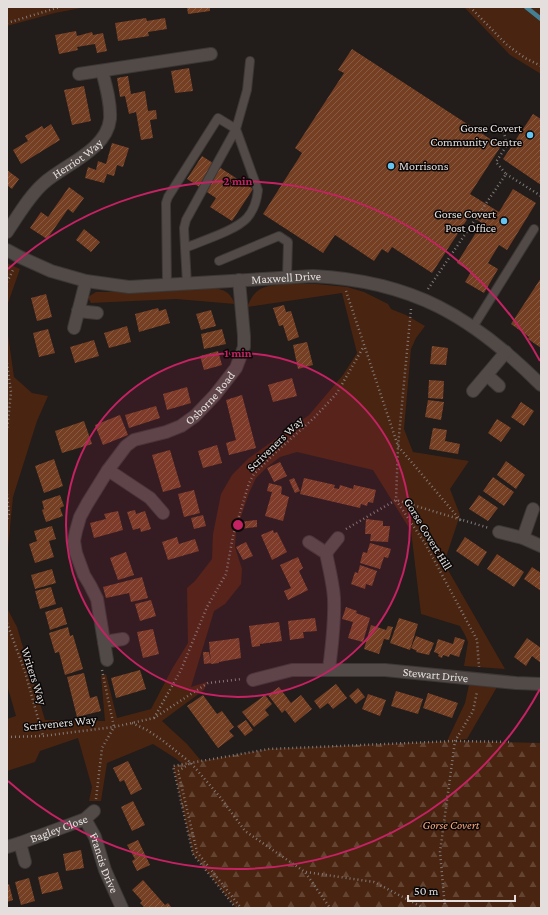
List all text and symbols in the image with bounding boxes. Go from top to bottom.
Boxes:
place label: Gorse Covert Community Centre [430,121,523,149]
marker: Gorse Covert Community Centre [525,130,535,140]
street label: Herriot Way [50,136,106,181]
place label: Morrisons [399,159,449,173]
marker: Morrisons [386,161,396,171]
text: 2 min [224,174,253,188]
place label: Gorse Covert Post Office [434,207,497,235]
marker: Gorse Covert Post Office [499,216,509,226]
street label: Maxwell Drive [251,269,321,287]
text: 1 min [224,346,252,360]
street label: Osborne Road [183,368,238,428]
street label: Scriveners Way [244,413,306,474]
street label: Gorse Covert Hill [401,495,455,573]
centre of rings [231,518,245,532]
street label: Writers Way [18,645,50,707]
street label: Stewart Drive [402,665,469,685]
street label: Scriveners Way [23,712,98,734]
street label: Bagley Close [28,812,90,846]
park label: Gorse Covert [423,818,480,832]
street label: Francis Drive [87,830,121,895]
scale bar [408,877,515,903]
text: 50 m [414,884,439,898]

